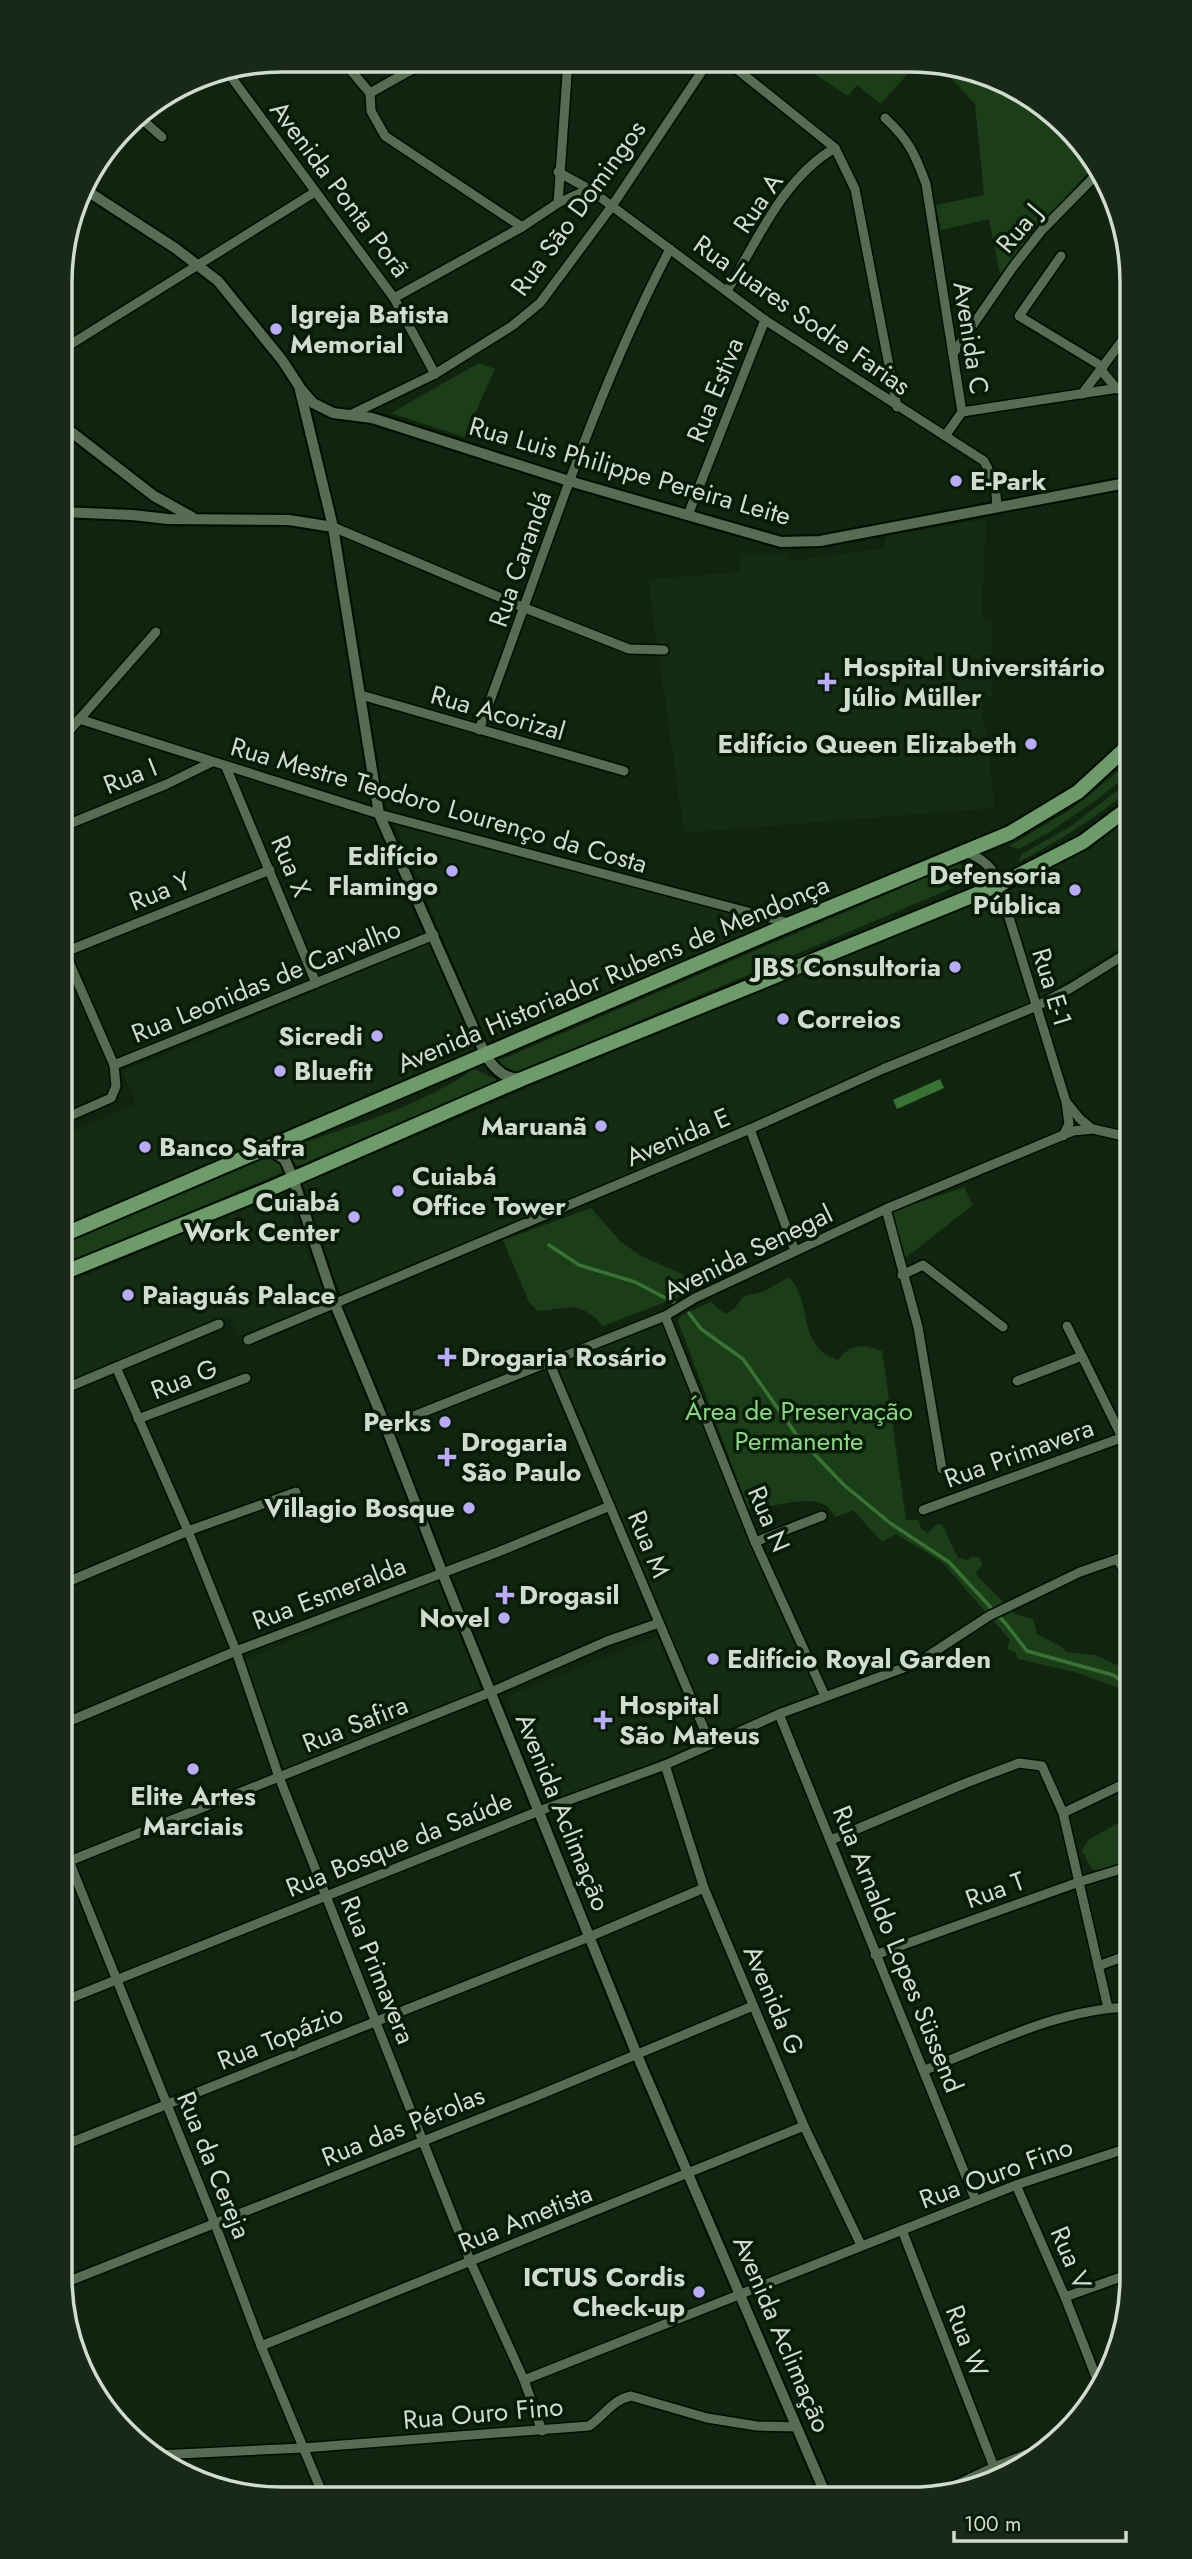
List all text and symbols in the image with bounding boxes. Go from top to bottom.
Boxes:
street label: Avenida Ponta Porã [261,93,419,285]
street label: Rua São Domingos [501,112,655,304]
street label: Rua A [724,164,793,241]
street label: Rua J [987,195,1051,261]
street label: Rua Juares Sodre Farias [686,226,918,404]
street label: Avenida C [943,279,999,397]
place label: Igreja Batista Memorial [290,295,449,363]
marker: Igreja Batista Memorial [268,321,284,337]
street label: Rua Estiva [677,332,753,448]
street label: Rua Luis Philippe Pereira Leite [465,407,795,535]
place label: E-Park [970,462,1047,500]
marker: E-Park [948,473,964,489]
street label: Rua Carandá [479,486,561,632]
place label: Hospital Universitário Júlio Müller [838,648,1105,716]
marker: Hospital Universitário Júlio Müller [817,672,837,692]
street label: Rua Acorizal [426,676,570,750]
place label: Edifício Queen Elizabeth [717,725,1017,763]
street label: Rua Mestre Teodoro Lourenço da Costa [226,727,652,883]
marker: Edifício Queen Elizabeth [1023,736,1039,752]
street label: Rua I [97,748,163,804]
street label: Rua X [261,830,321,903]
place label: Edifício Flamingo [328,837,438,905]
place label: Defensoria Pública [929,856,1061,924]
street label: Rua Y [124,861,197,920]
marker: Edifício Flamingo [444,863,460,879]
street label: Avenida Historiador Rubens de Mendonça [391,865,835,1083]
marker: Defensoria Pública [1067,882,1083,898]
street label: Rua Leonidas de Carvalho [126,910,406,1052]
street label: Rua E-1 [1022,943,1082,1031]
place label: JBS Consultoria [748,948,941,986]
marker: JBS Consultoria [947,959,963,975]
place label: Correios [797,1000,901,1038]
marker: Correios [775,1011,791,1027]
place label: Sicredi [278,1017,363,1055]
marker: Sicredi [369,1028,385,1044]
place label: Bluefit [294,1052,373,1090]
marker: Bluefit [272,1063,288,1079]
street label: Avenida E [620,1098,736,1176]
place label: Maruanã [481,1107,587,1145]
marker: Maruanã [593,1118,609,1134]
place label: Banco Safra [159,1128,305,1166]
marker: Banco Safra [137,1139,153,1155]
place label: Cuiabá Office Tower [412,1157,566,1225]
place label: Cuiabá Work Center [184,1183,340,1251]
marker: Cuiabá Office Tower [390,1183,406,1199]
street label: Avenida Senegal [657,1195,839,1309]
marker: Cuiabá Work Center [346,1209,362,1225]
place label: Paiaguás Palace [142,1276,336,1314]
marker: Paiaguás Palace [120,1287,136,1303]
place label: Drogaria Rosário [461,1338,667,1376]
street label: Rua G [145,1349,223,1409]
marker: Drogaria Rosário [439,1349,455,1365]
park label: Área de Preservação Permanente [685,1392,913,1460]
place label: Perks [363,1403,431,1441]
street label: Rua Primavera [939,1408,1099,1498]
marker: Perks [437,1414,453,1430]
place label: Drogaria São Paulo [461,1423,581,1491]
marker: Drogaria São Paulo [439,1449,455,1465]
street label: Rua N [738,1480,800,1558]
place label: Villagio Bosque [263,1489,455,1527]
marker: Villagio Bosque [461,1500,477,1516]
street label: Rua M [618,1505,680,1583]
street label: Rua Esmeralda [247,1546,411,1640]
place label: Drogasil [519,1576,620,1614]
marker: Drogasil [497,1587,513,1603]
place label: Novel [419,1599,490,1637]
marker: Novel [496,1610,512,1626]
place label: Edifício Royal Garden [727,1640,991,1678]
marker: Edifício Royal Garden [705,1651,721,1667]
street label: Rua Safira [296,1686,414,1762]
place label: Hospital São Mateus [619,1686,760,1754]
street label: Avenida Aclimação [506,1707,620,1917]
marker: Hospital São Mateus [593,1710,613,1730]
marker: Elite Artes Marciais [185,1761,201,1777]
place label: Elite Artes Marciais [130,1777,256,1845]
street label: Rua Bosque da Saúde [280,1781,518,1907]
street label: Rua Arnaldo Lopes Süssend [823,1800,973,2098]
street label: Rua T [960,1862,1030,1918]
street label: Rua Primavera [331,1890,425,2050]
street label: Avenida G [734,1939,814,2061]
street label: Rua Topázio [211,1995,349,2079]
street label: Rua das Pérolas [316,2076,490,2176]
street label: Rua da Cereja [167,2086,261,2244]
street label: Rua Ouro Fino [914,2128,1078,2218]
street label: Rua Ametista [452,2174,598,2262]
street label: Rua V [1041,2220,1102,2296]
street label: Avenida Aclimação [723,2230,841,2438]
place label: ICTUS Cordis Check-up [523,2258,685,2326]
marker: ICTUS Cordis Check-up [691,2284,707,2300]
street label: Rua W [936,2300,998,2383]
street label: Rua Ouro Fino [401,2387,565,2439]
scale bar [954,2500,1126,2544]
text: 100 m [964,2509,1021,2539]

